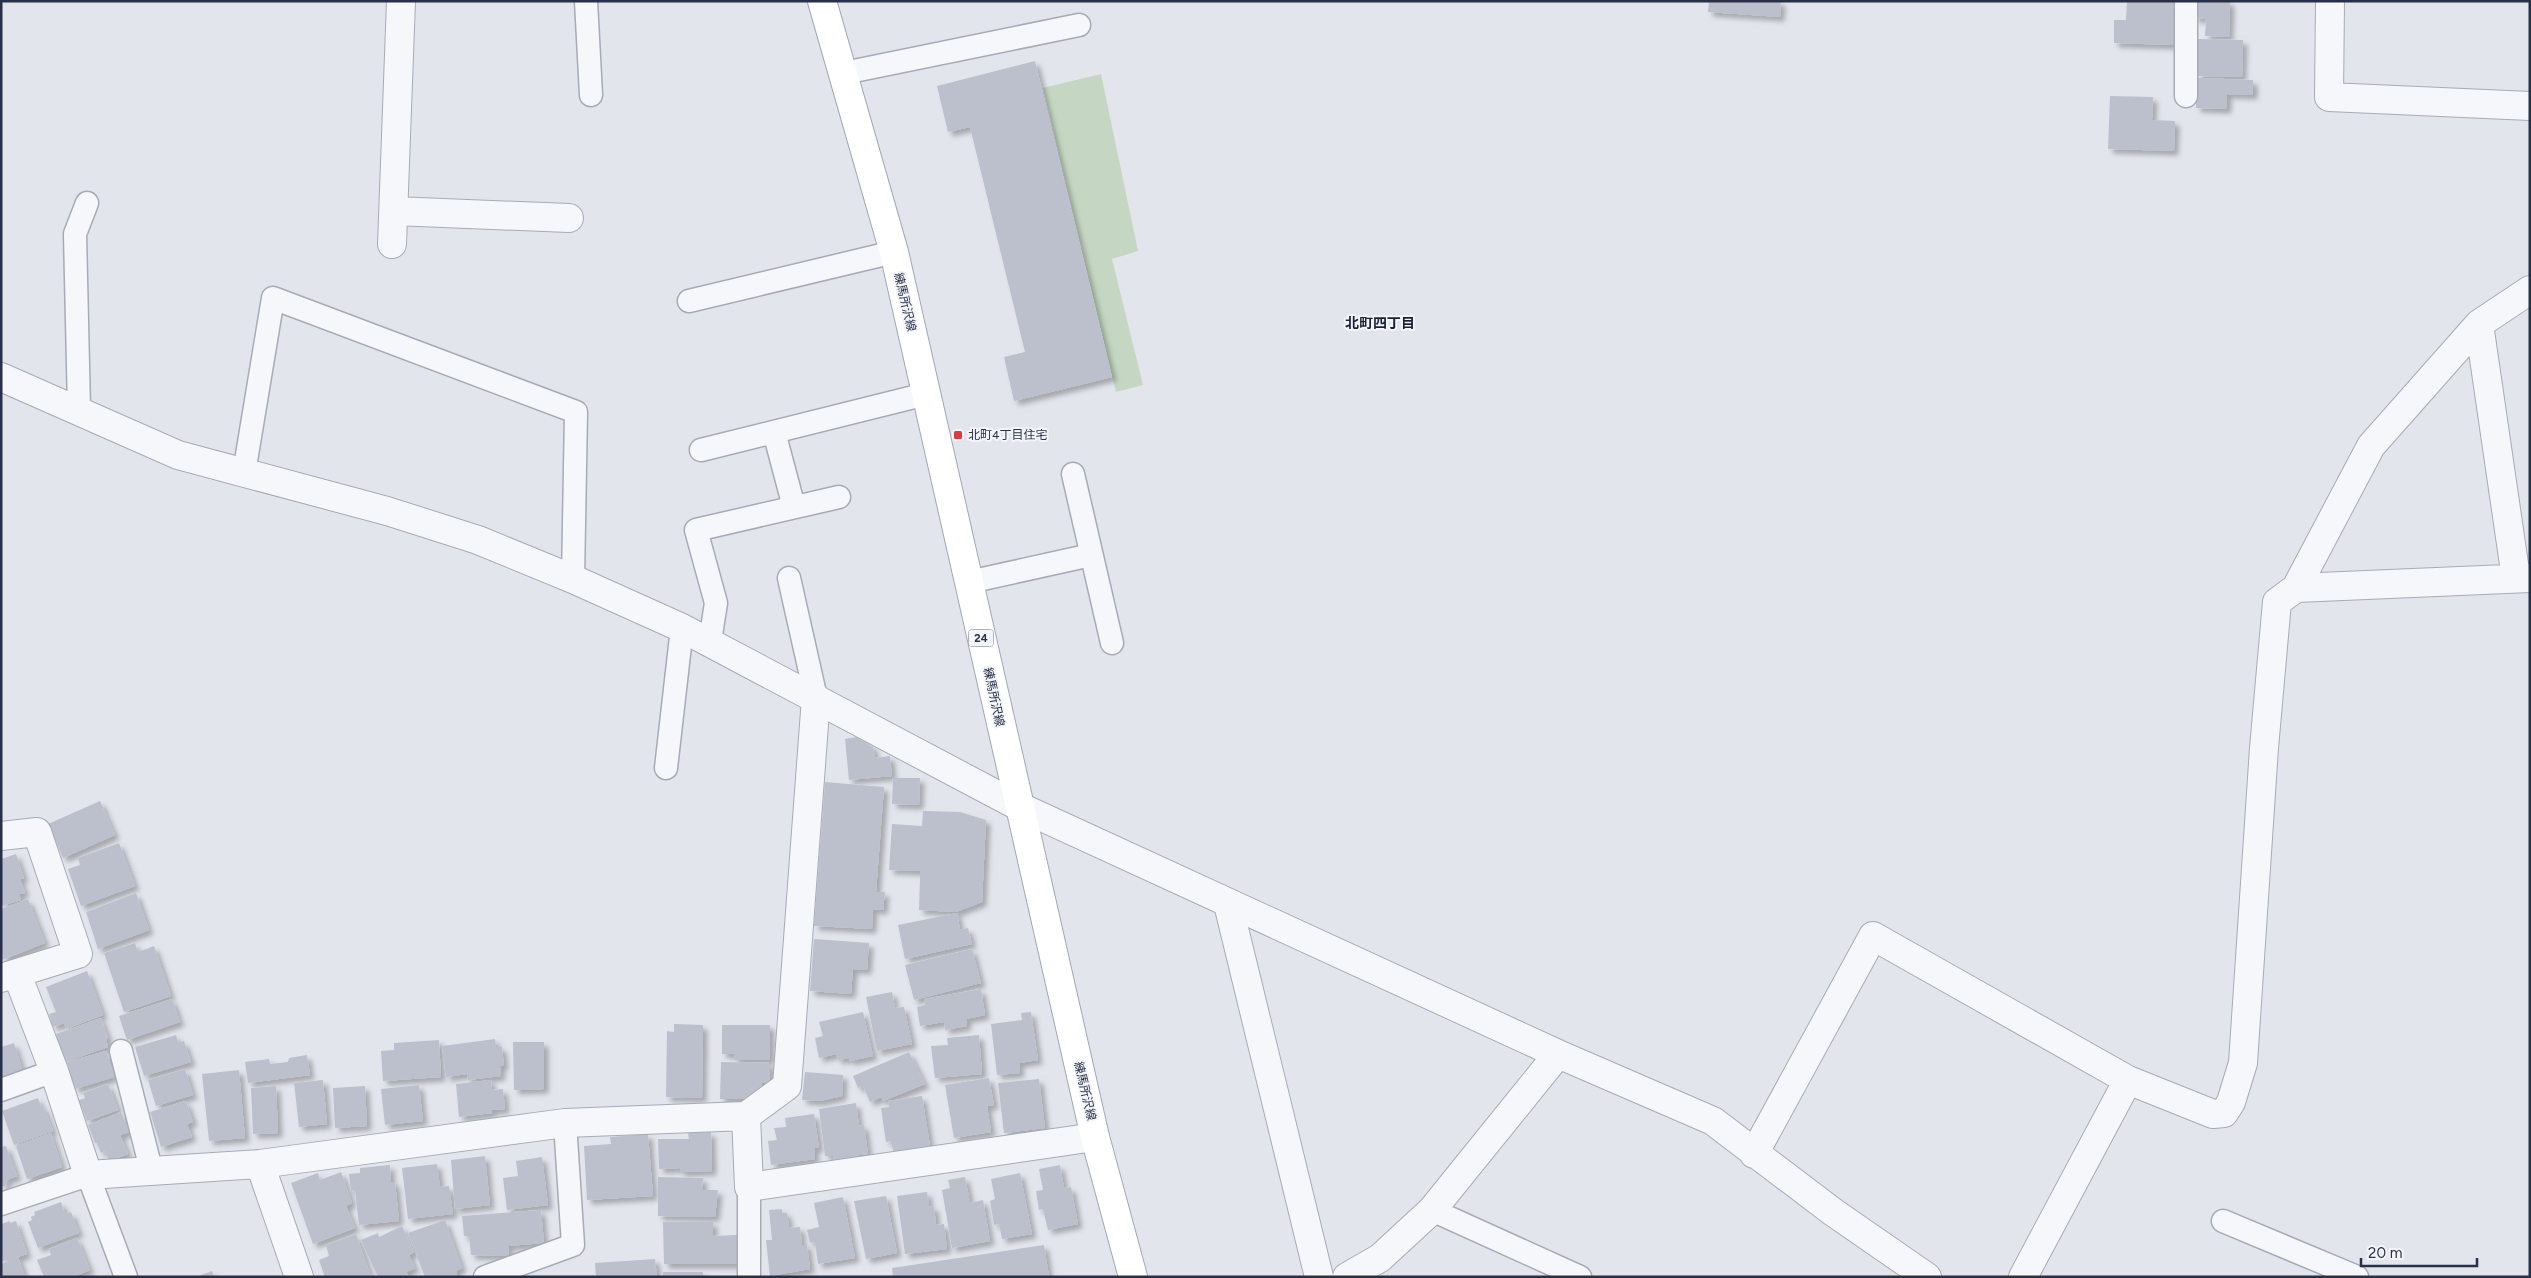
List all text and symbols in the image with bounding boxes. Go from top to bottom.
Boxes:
street label: 練馬所沢線 [891,271,919,333]
district label: 北町四丁目 [1345,315,1415,332]
place label: 北町4丁目住宅 [968,428,1047,442]
marker: 北町4丁目住宅 [952,429,964,441]
road number: 24 [968,630,994,646]
street label: 練馬所沢線 [981,666,1007,728]
street label: 練馬所沢線 [1071,1060,1099,1122]
scale bar [2361,1236,2477,1268]
text: 20 m [2368,1244,2402,1262]

